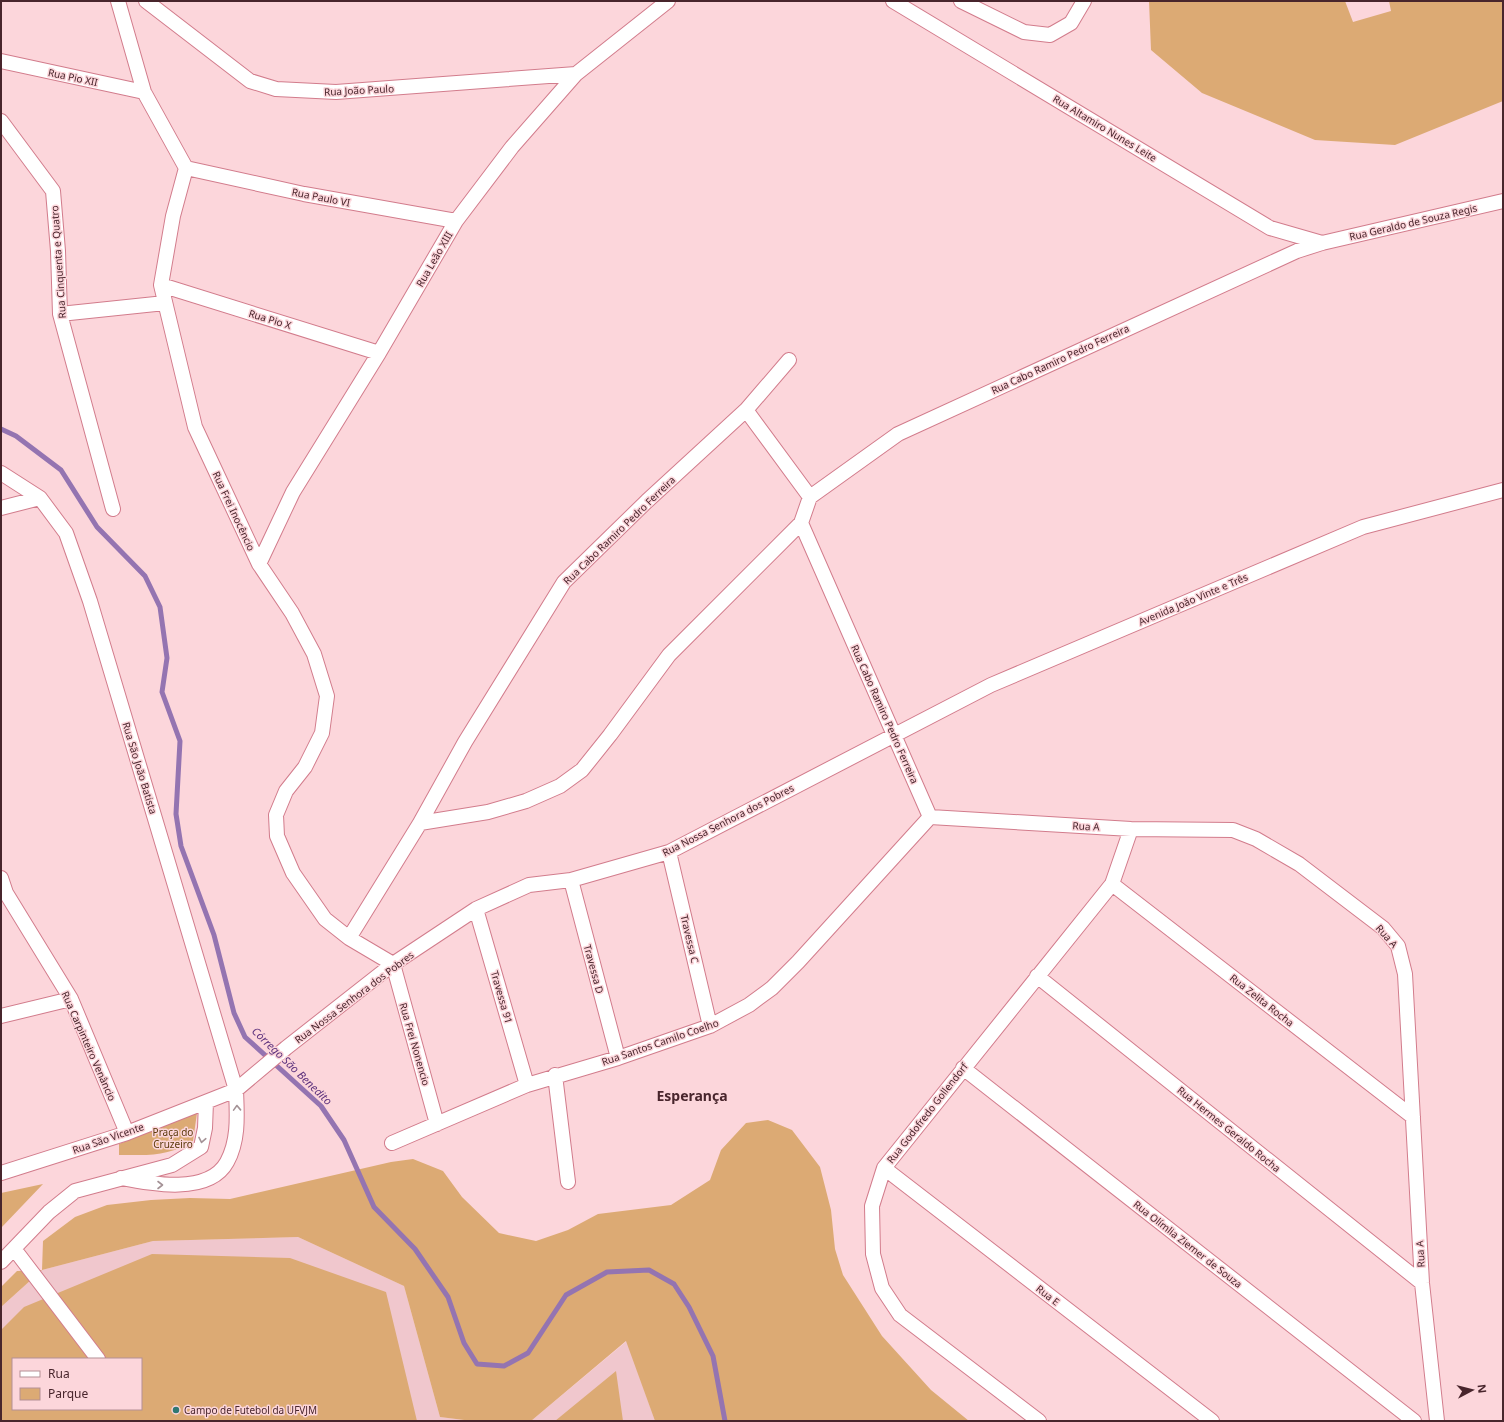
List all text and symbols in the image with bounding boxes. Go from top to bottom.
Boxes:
street label: Rua Pio XII [47,65,99,89]
street label: Rua João Paulo [324,81,394,99]
street label: Rua Altamiro Nunes Leite [1050,91,1160,165]
street label: Rua Paulo VI [291,184,351,210]
street label: Rua Geraldo de Souza Regis [1348,200,1479,244]
street label: Rua Cinquenta e Quatro [47,205,69,319]
street label: Rua Leão XIII [412,229,456,289]
street label: Rua Pio X [247,306,293,332]
street label: Rua Cabo Ramiro Pedro Ferreira [989,321,1131,397]
street label: Rua Frei Inocêncio [209,469,259,553]
street label: Rua Cabo Ramiro Pedro Ferreira [560,473,678,587]
street label: Avenida João Vinte e Três [1136,570,1250,628]
street label: Rua Cabo Ramiro Pedro Ferreira [848,642,922,786]
street label: Rua São João Batista [119,720,161,816]
street label: Rua Nossa Senhora dos Pobres [660,781,796,859]
street label: Rua A [1072,818,1100,834]
street label: Travessa C [678,913,703,965]
street label: Rua A [1373,921,1402,951]
street label: Travessa D [581,943,607,995]
street label: Rua Nossa Senhora dos Pobres [292,947,417,1047]
street label: Travessa 91 [488,969,516,1025]
street label: Rua Zelita Rocha [1227,971,1297,1029]
street label: Rua Carpinteiro Venâncio [58,989,120,1103]
street label: Rua Frei Nonencio [396,1001,434,1087]
street label: Rua Santos Camilo Coelho [600,1015,720,1069]
water label: Córrego São Benedito [249,1023,336,1108]
street label: Rua Godofredo Gollendorf [883,1059,971,1166]
street label: Rua Hermes Geraldo Rocha [1175,1083,1283,1175]
district label: Esperança [656,1086,728,1105]
one-way arrow [233,1105,241,1111]
street label: Rua São Vicente [70,1119,146,1157]
park label: Praça do Cruzeiro [153,1125,193,1151]
one-way arrow [199,1137,207,1143]
one-way arrow [157,1181,163,1189]
street label: Rua Olímlia Ziemer de Souza [1131,1197,1245,1291]
street label: Rua A [1412,1240,1428,1268]
street label: Rua E [1033,1281,1063,1309]
legend [12,1358,142,1410]
text: Rua [48,1365,70,1382]
north arrow [1452,1370,1492,1410]
text: N [1474,1383,1490,1394]
text: Parque [48,1385,89,1402]
place label: Campo de Futebol da UFVJM [184,1403,317,1417]
marker: Campo de Futebol da UFVJM [171,1405,181,1415]

